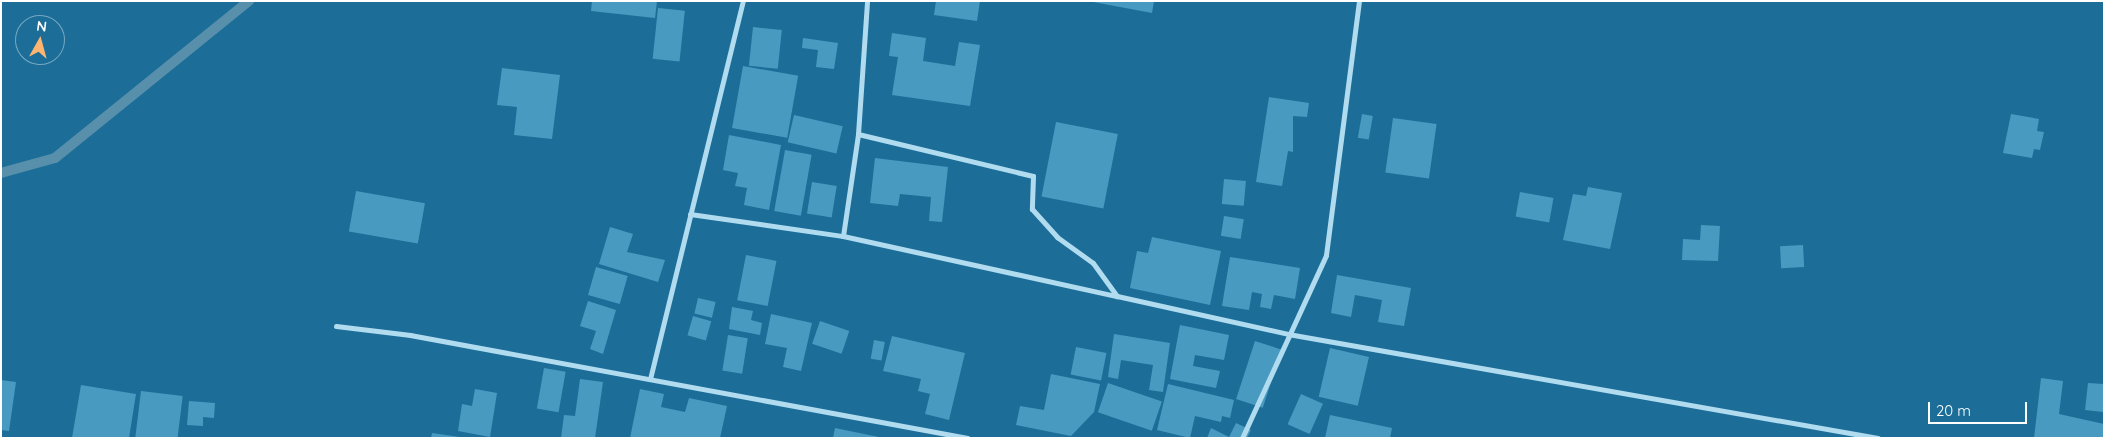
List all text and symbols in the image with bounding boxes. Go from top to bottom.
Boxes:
north arrow [15,15,65,65]
text: N [35,17,48,36]
scale bar [1930,392,2029,424]
text: 20 m [1936,401,1971,420]

